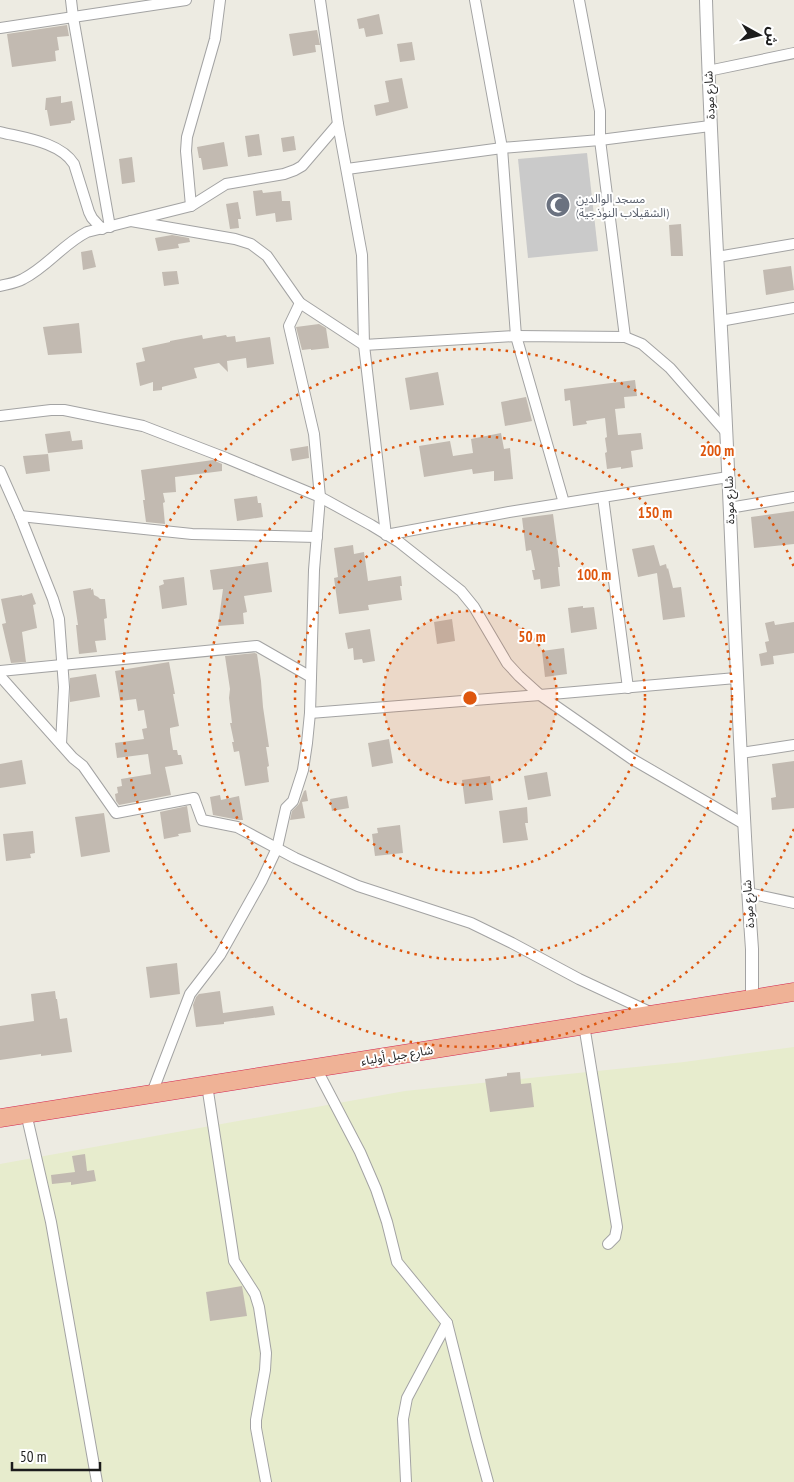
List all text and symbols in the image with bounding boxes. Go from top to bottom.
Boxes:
north arrow [734,10,784,60]
text: ش [762,26,782,48]
street label: شارع مودة [700,70,720,120]
place label: مسجد الوالدين (الشقيلاب النوذجية) [576,191,669,220]
mosque icon: مسجد الوالدين (الشقيلاب النوذجية) [545,192,571,218]
text: 200 m [700,441,734,460]
street label: شارع مودة [721,475,739,524]
text: 150 m [638,503,672,522]
text: 100 m [577,565,611,584]
text: 50 m [518,627,546,646]
centre of rings [461,689,479,707]
street label: شارع مودة [739,879,759,929]
street label: شارع جبل أولياء [360,1042,434,1070]
scale bar [12,1440,100,1472]
text: 50 m [20,1447,46,1466]

